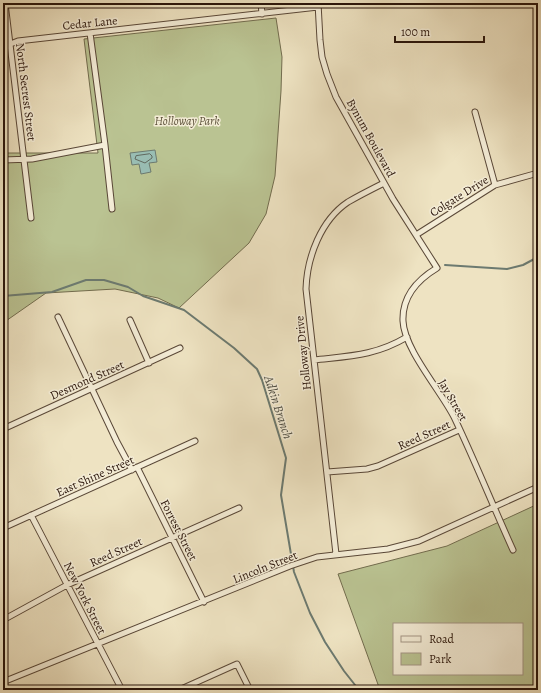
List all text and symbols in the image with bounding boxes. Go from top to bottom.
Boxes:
street label: Cedar Lane [62,12,118,34]
scale bar [395,18,484,44]
text: 100 m [401,24,430,40]
street label: North Secrest Street [12,42,40,142]
street label: Bynum Boulevard [343,96,399,181]
park label: Holloway Park [154,113,220,129]
street label: Colgate Drive [427,172,491,220]
street label: Holloway Drive [291,315,315,391]
street label: Desmond Street [47,357,127,403]
water label: Adkin Branch [260,372,297,441]
street label: Jay Street [435,376,471,424]
street label: Reed Street [395,416,453,454]
street label: East Shine Street [54,452,136,500]
street label: Forrest Street [157,497,201,563]
street label: Reed Street [87,533,145,571]
street label: Lincoln Street [230,547,300,587]
street label: New York Street [60,559,110,637]
legend [393,623,523,675]
text: Road [429,631,455,647]
text: Park [429,651,452,667]

